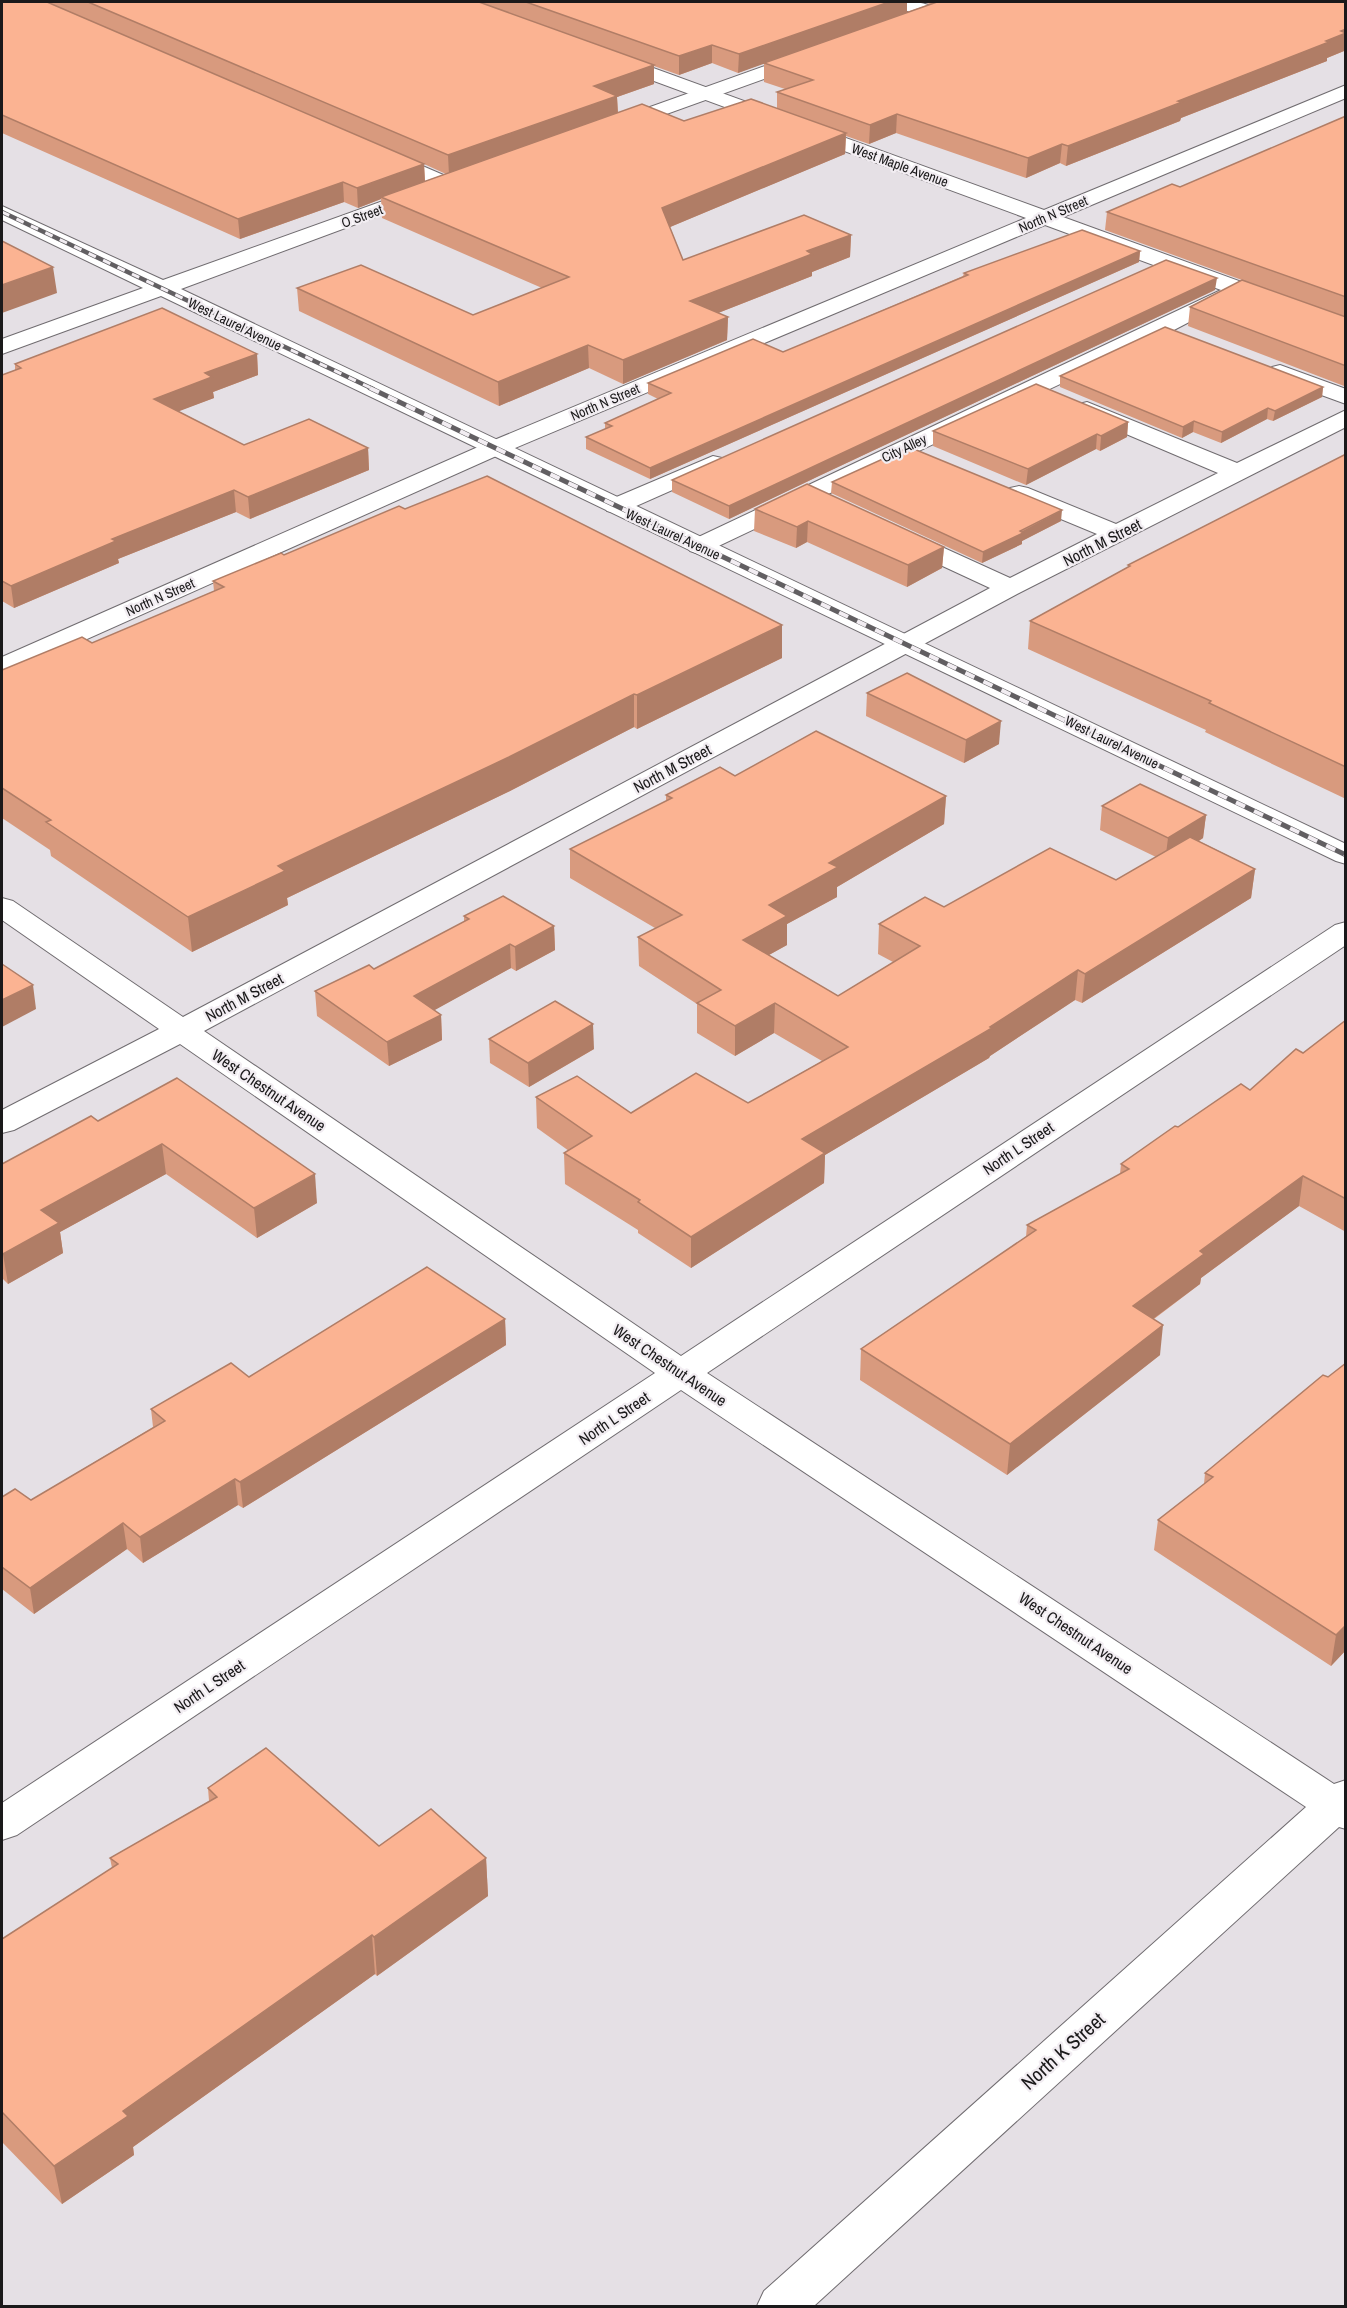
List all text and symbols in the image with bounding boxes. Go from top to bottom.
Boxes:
street label: West Maple Avenue [849,139,951,191]
street label: North N Street [1016,191,1090,237]
street label: O Street [339,200,385,232]
street label: West Laurel Avenue [185,293,285,355]
street label: North N Street [568,379,642,425]
street label: City Alley [879,430,930,466]
street label: West Laurel Avenue [623,504,723,564]
street label: North M Street [1059,513,1145,571]
street label: North N Street [123,574,197,620]
street label: West Laurel Avenue [1062,711,1162,773]
street label: North M Street [629,738,715,798]
street label: North M Street [201,967,287,1027]
street label: West Chestnut Avenue [208,1044,330,1136]
street label: North L Street [978,1116,1058,1180]
street label: West Chestnut Avenue [609,1319,731,1411]
street label: North L Street [574,1386,654,1450]
street label: West Chestnut Avenue [1015,1587,1137,1679]
street label: North L Street [169,1654,249,1718]
street label: North K Street [1015,2006,1111,2095]

